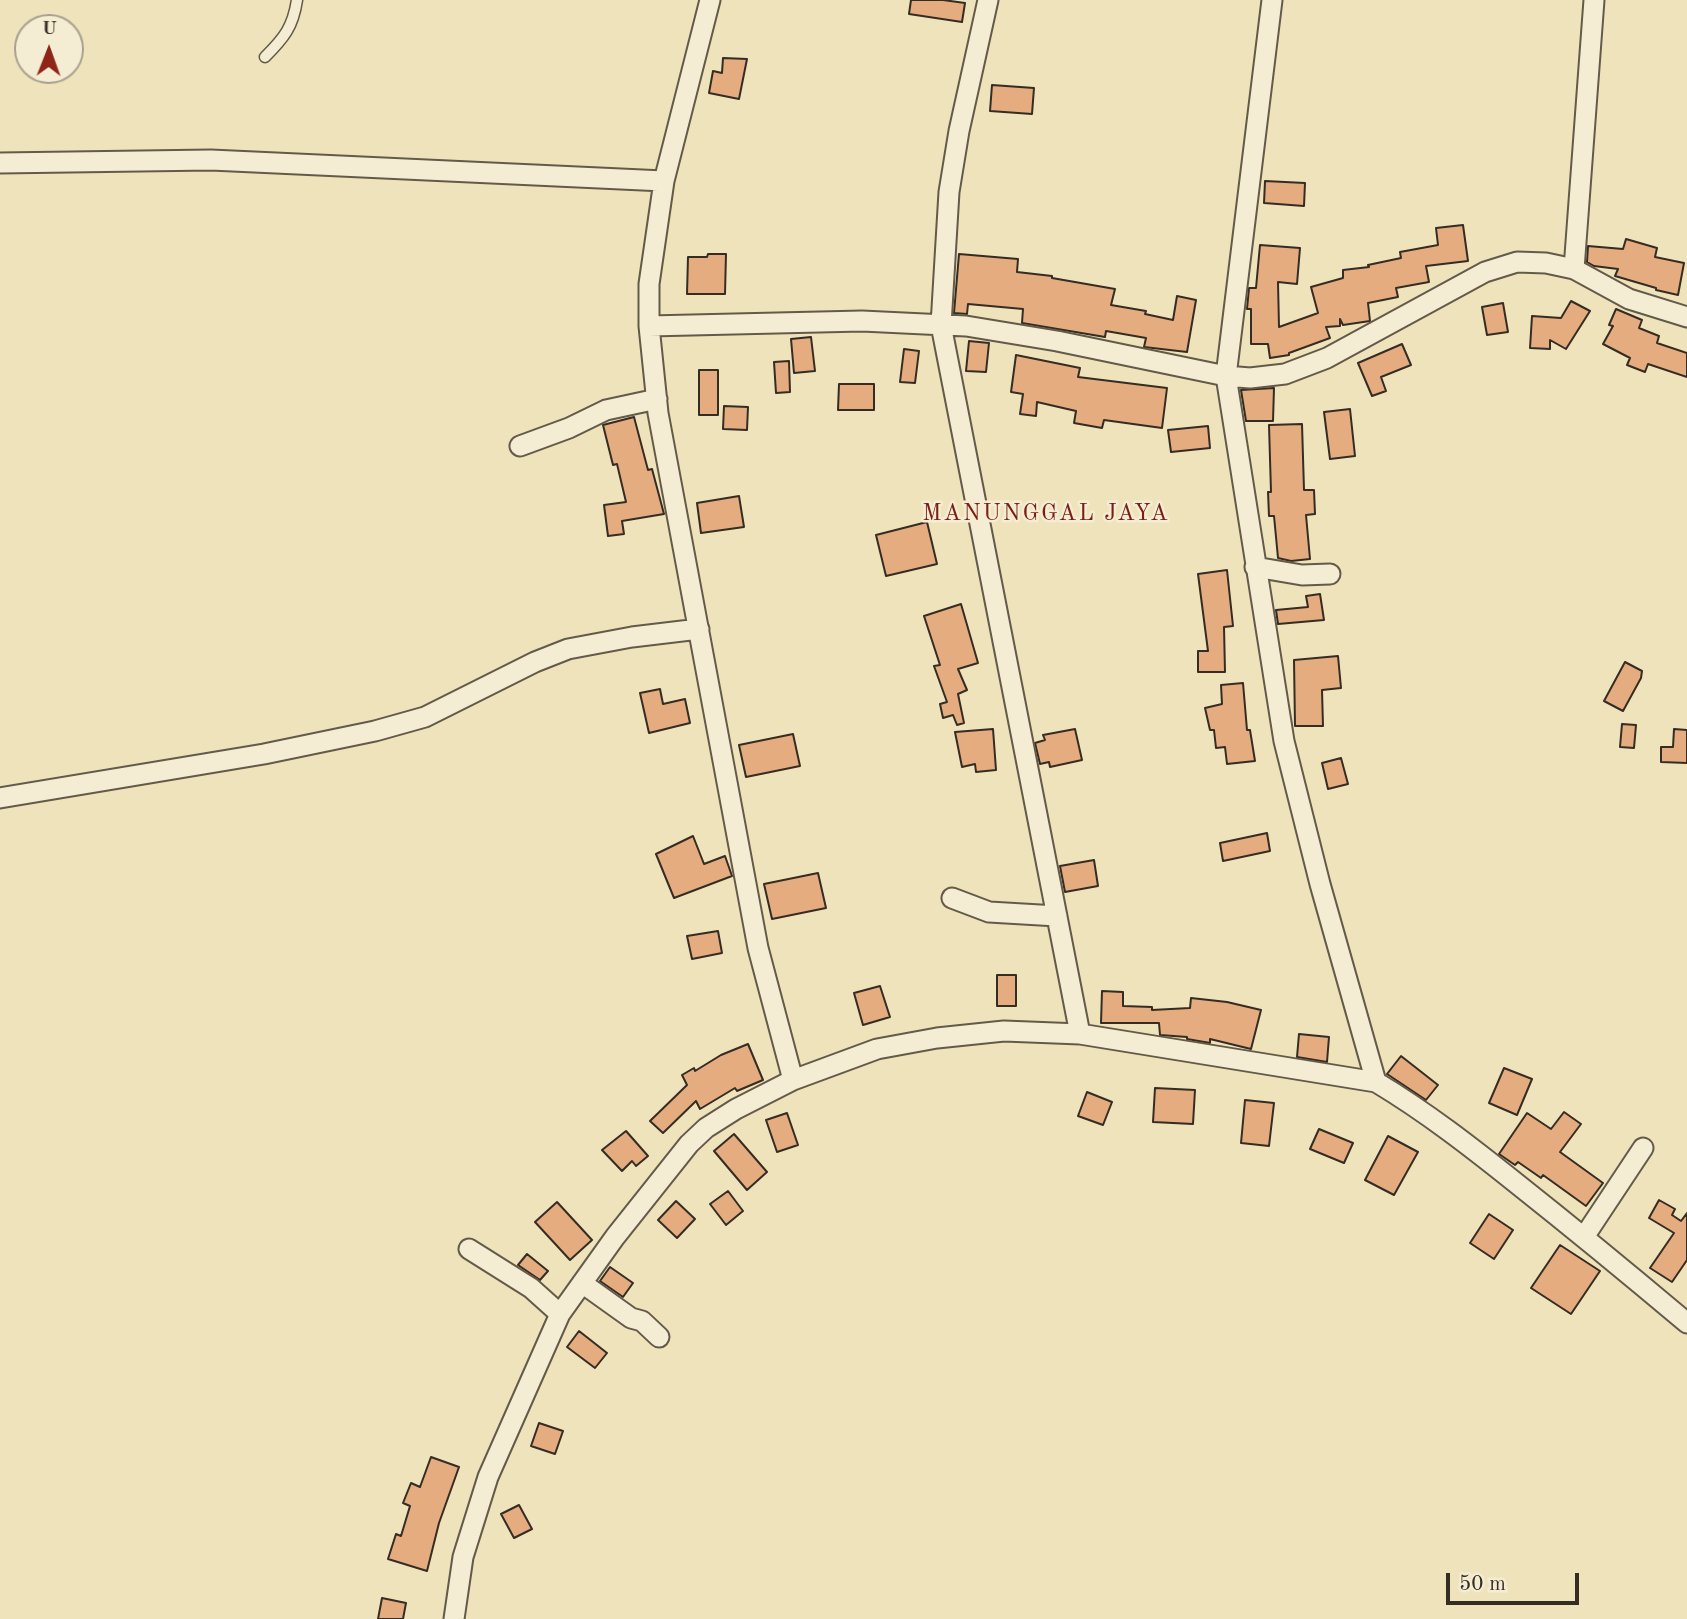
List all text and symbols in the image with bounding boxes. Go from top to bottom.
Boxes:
north arrow [14,14,84,84]
text: U [42,20,57,39]
district label: MANUNGGAL JAYA [924,500,1168,528]
scale bar [1449,1560,1582,1604]
text: 50 m [1459,1574,1506,1595]

